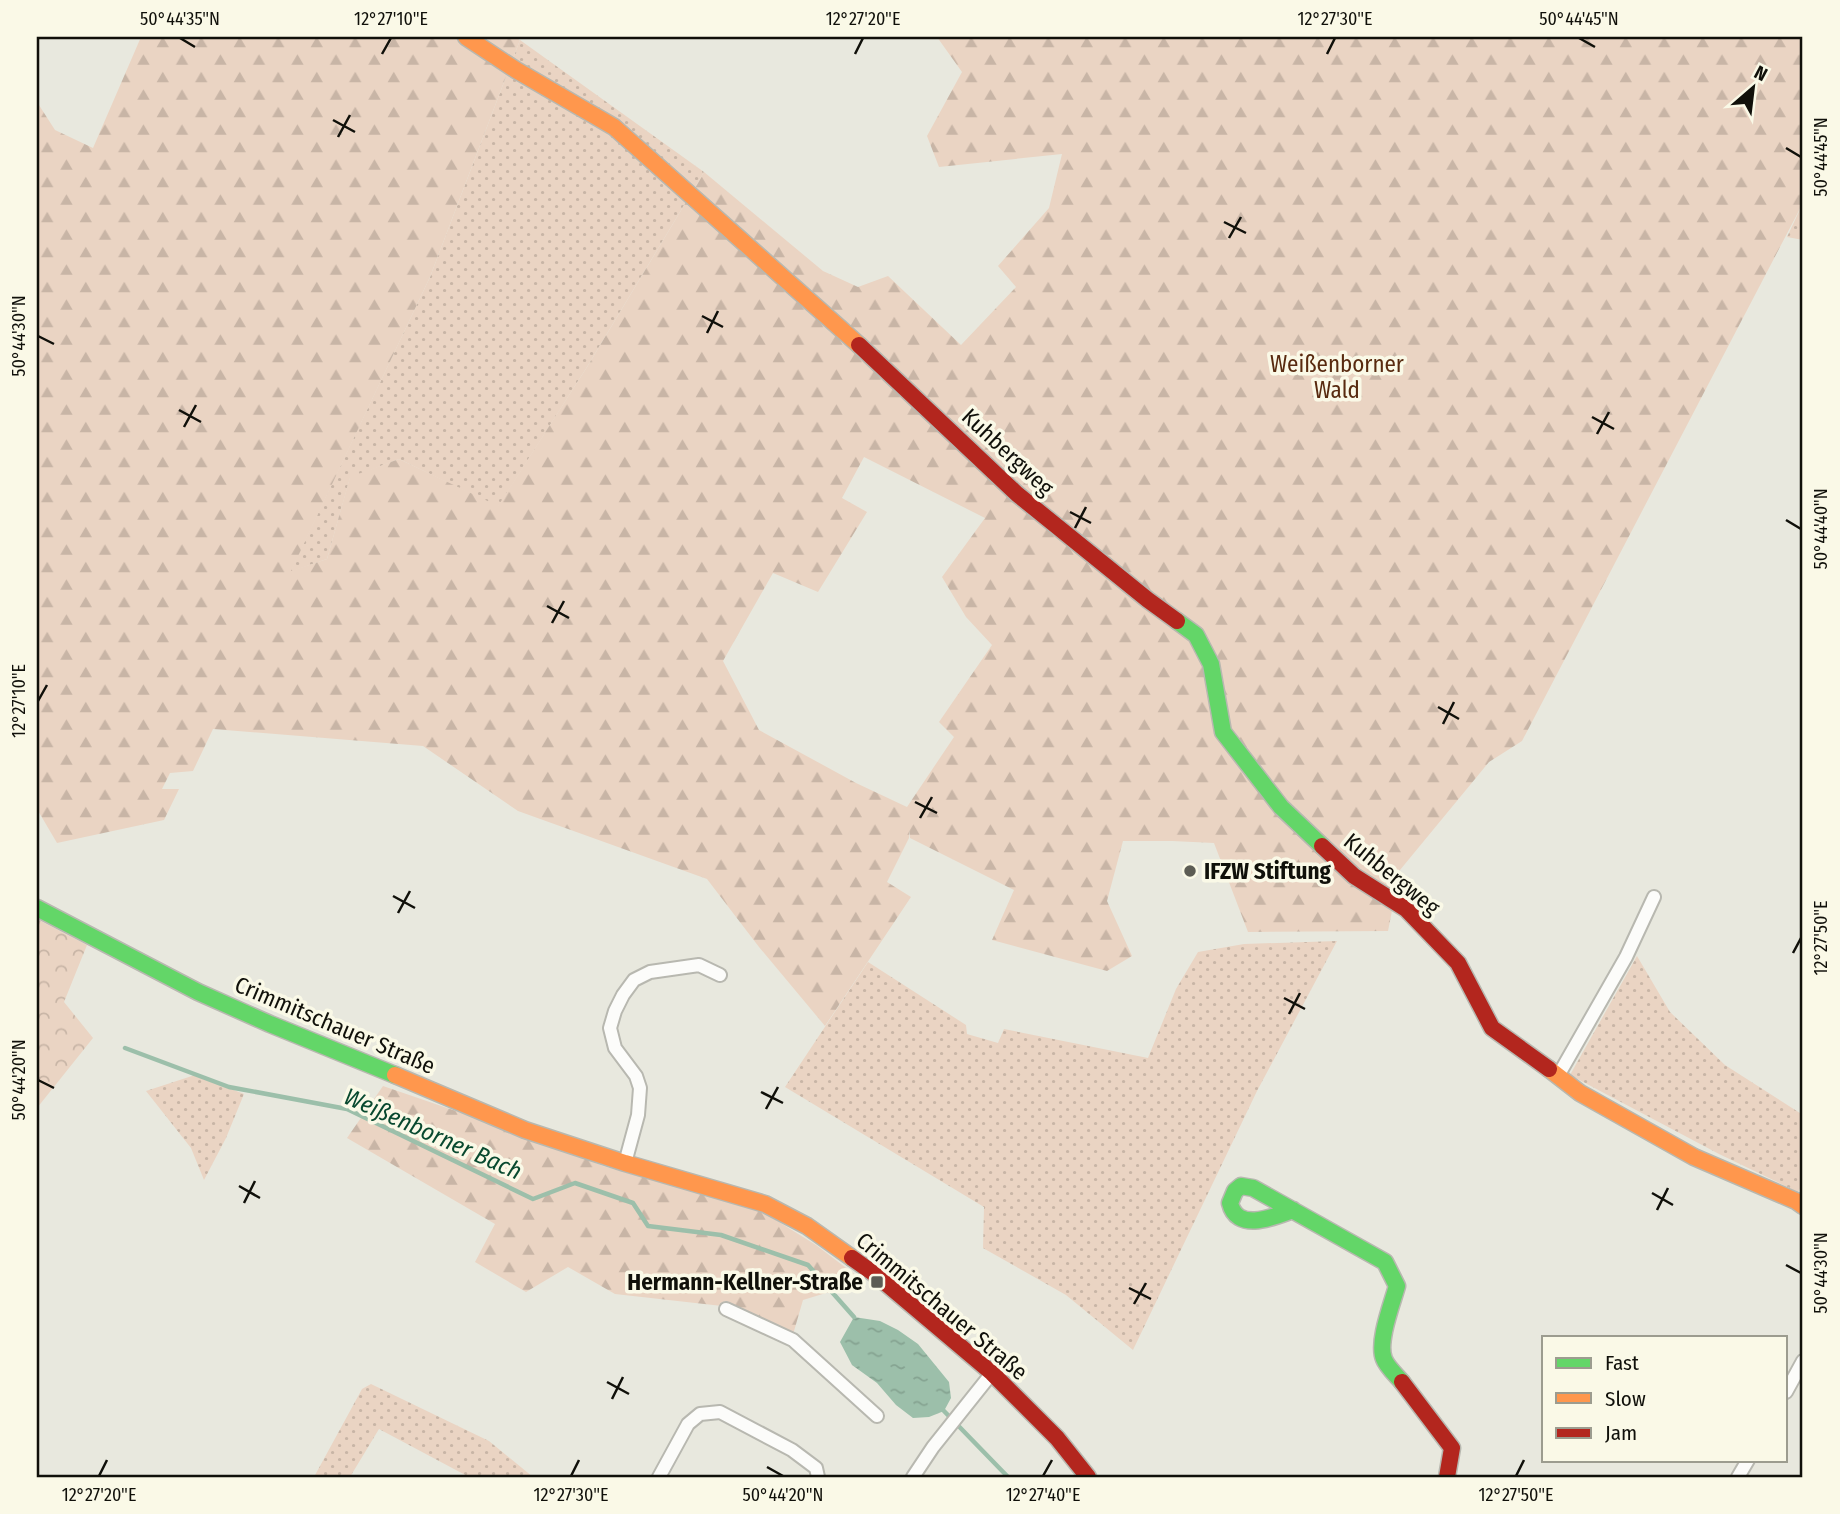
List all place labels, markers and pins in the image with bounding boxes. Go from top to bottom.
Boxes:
place label: IFZW Stiftung [1204,857,1331,885]
marker: IFZW Stiftung [1182,863,1198,879]
place label: Hermann-Kellner-Straße [627,1268,863,1296]
marker: Hermann-Kellner-Straße [869,1274,885,1290]

